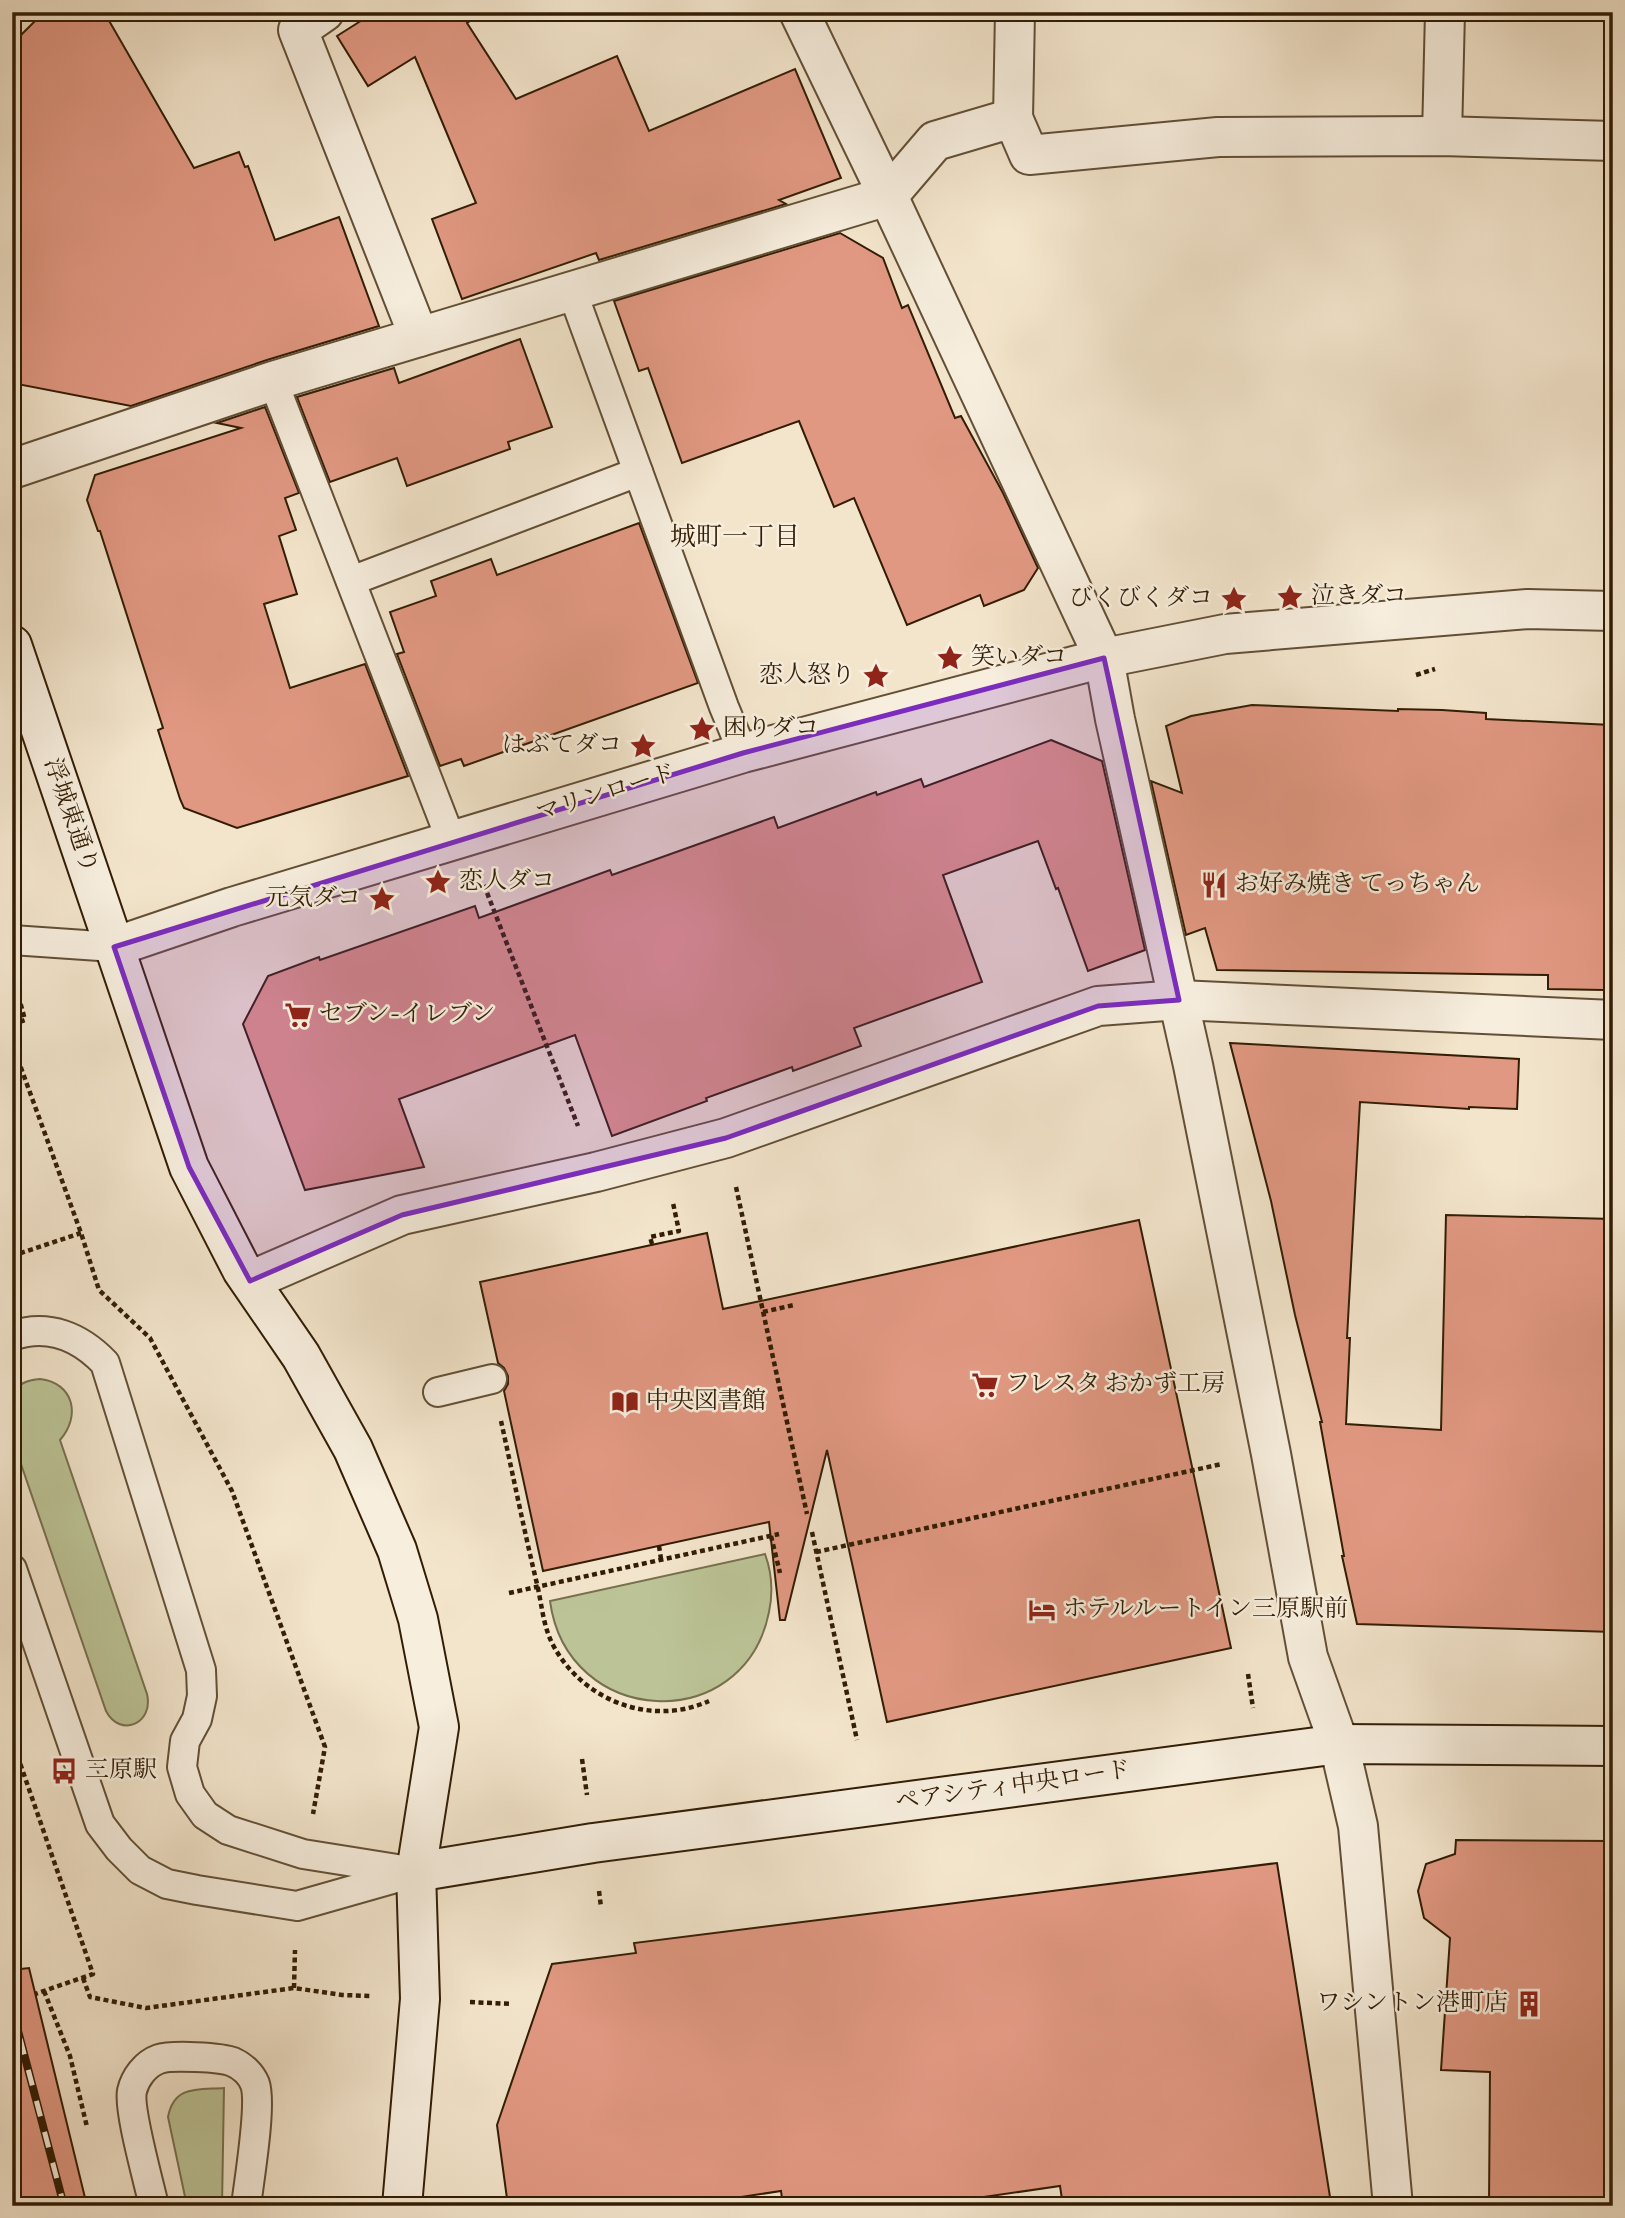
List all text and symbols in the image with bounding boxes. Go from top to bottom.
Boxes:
district label: 城町一丁目 [670,520,800,556]
place label: 泣きダコ [1311,580,1407,614]
place label: びくびくダコ [1069,582,1213,616]
place icon: 泣きダコ [1275,582,1305,612]
place icon: びくびくダコ [1219,584,1249,614]
place label: 笑いダコ [971,641,1067,675]
place icon: 笑いダコ [935,643,965,673]
place label: 恋人怒り [759,659,855,693]
place icon: 恋人怒り [861,661,891,691]
place label: 困りダコ [723,712,819,746]
place icon: 困りダコ [687,714,717,744]
place label: はぶてダコ [502,729,622,763]
place icon: はぶてダコ [628,731,658,761]
street label: 浮城東通り [34,754,106,878]
street label: マリンロード [532,757,680,831]
place label: 恋人ダコ [459,865,555,899]
place icon: 恋人ダコ [423,867,453,897]
place label: お好み焼き てっちゃん [1235,868,1480,902]
restaurant icon: お好み焼き てっちゃん [1199,870,1229,900]
place label: 元気ダコ [265,882,361,916]
place icon: 元気ダコ [367,884,397,914]
place label: セブン-イレブン [319,998,495,1032]
supermarket icon: セブン-イレブン [283,1000,313,1030]
place label: フレスタ おかず工房 [1006,1368,1225,1402]
supermarket icon: フレスタ おかず工房 [970,1370,1000,1400]
place label: 中央図書館 [646,1385,766,1419]
library icon: 中央図書館 [610,1387,640,1417]
place label: ホテルルートイン三原駅前 [1063,1593,1348,1627]
hotel icon: ホテルルートイン三原駅前 [1027,1595,1057,1625]
place label: 三原駅 [85,1754,157,1788]
street label: ペアシティ中央ロード [893,1754,1133,1820]
bus stop icon: 三原駅 [49,1756,79,1786]
place label: ワシントン港町店 [1317,1987,1508,2021]
building icon: ワシントン港町店 [1514,1989,1544,2019]

